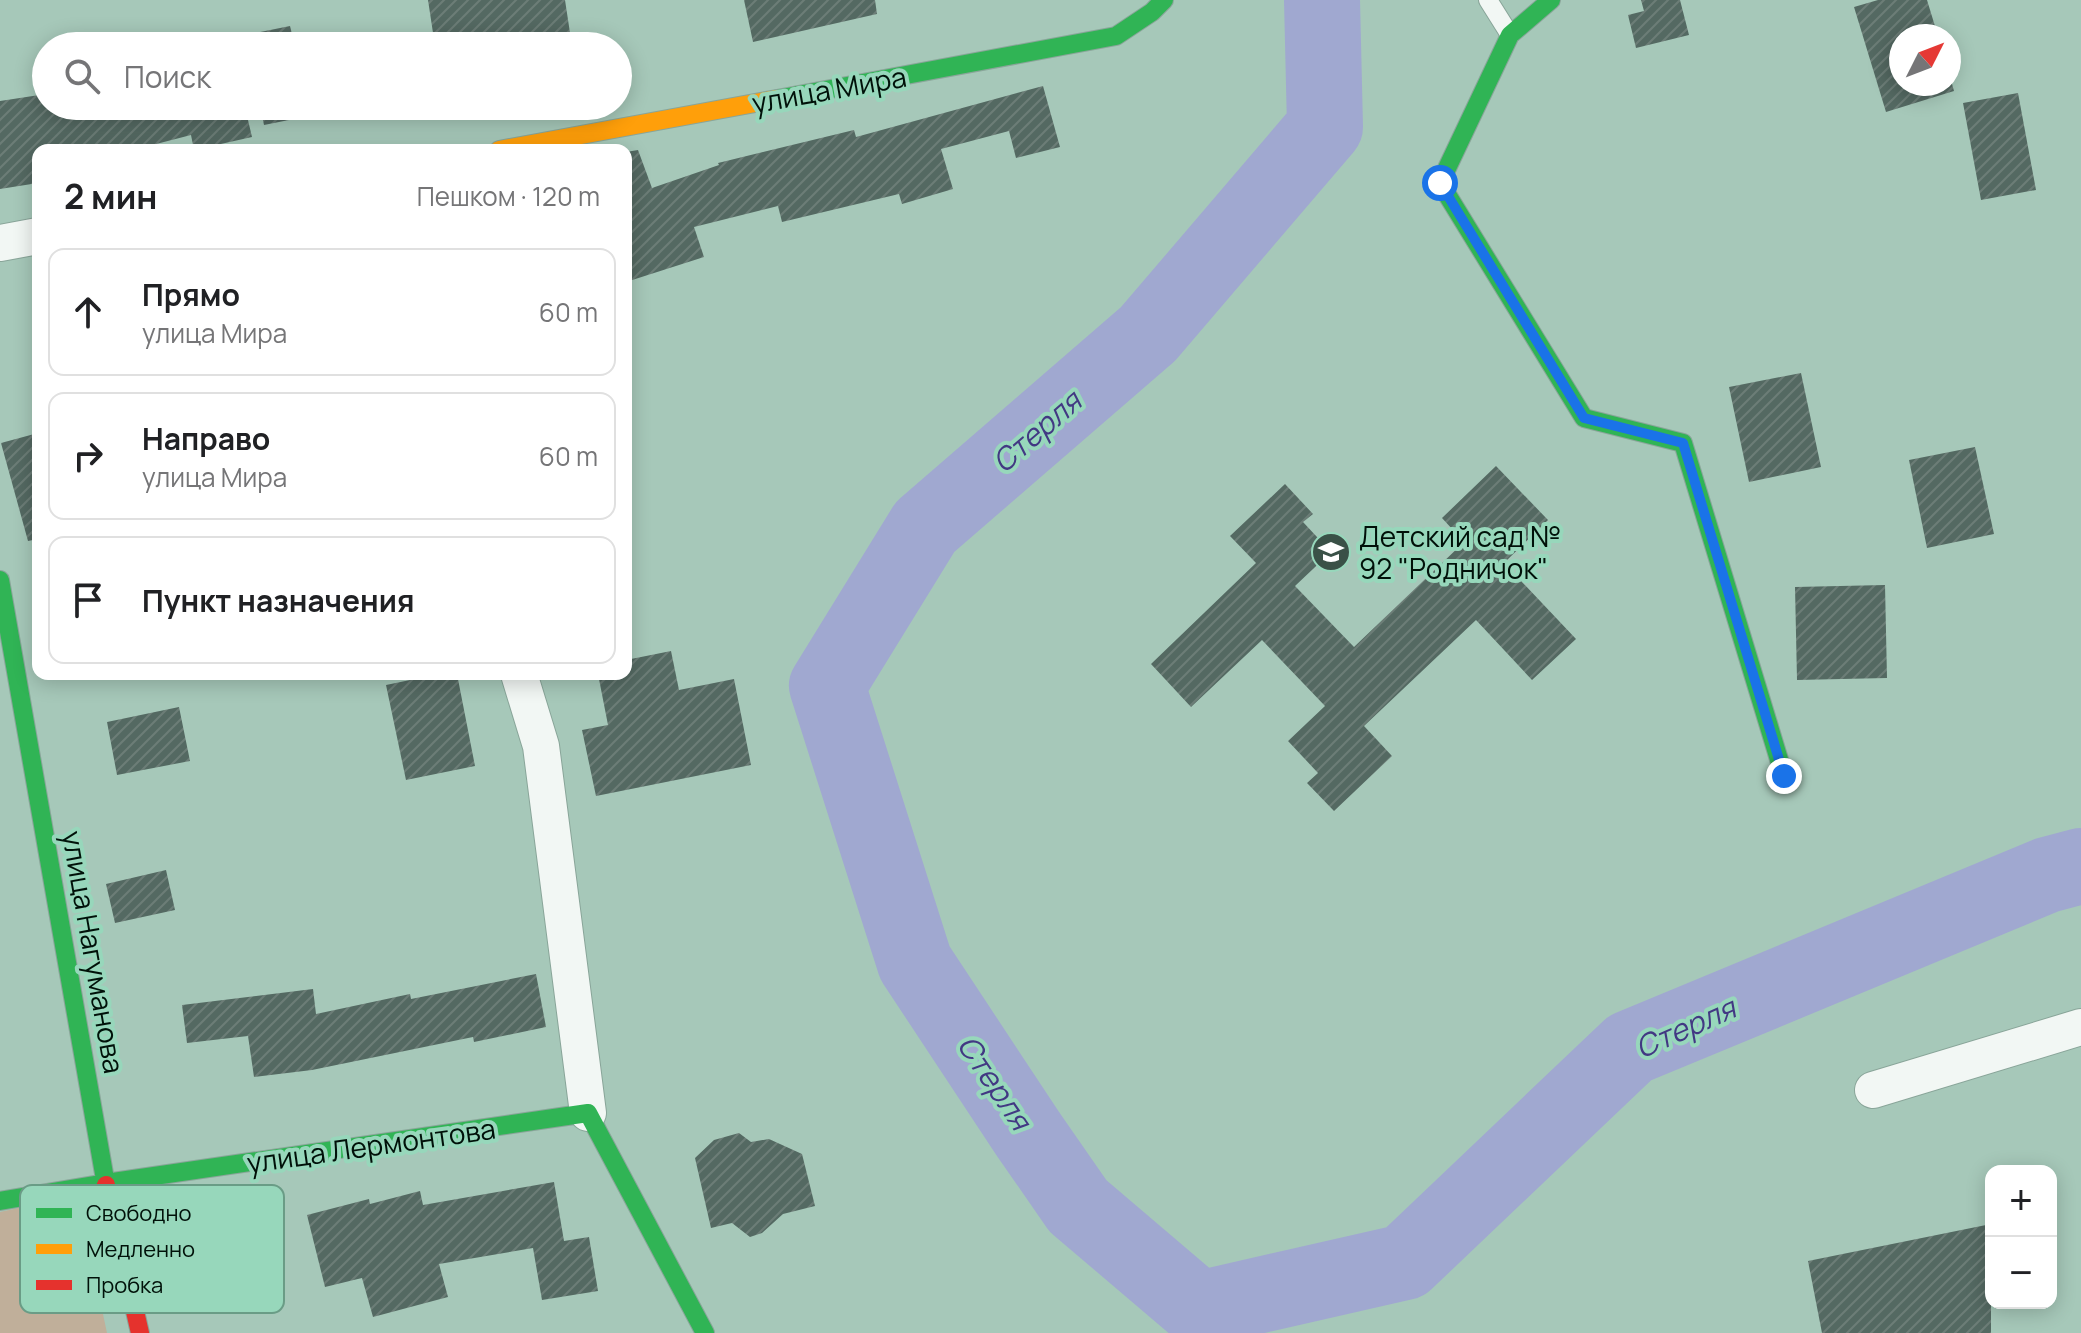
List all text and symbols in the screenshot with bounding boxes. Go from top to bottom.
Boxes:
north arrow [1889,24,1961,96]
search box [32,32,632,120]
icon: search [60,54,104,98]
text: Поиск [124,56,211,97]
street label: улица Мира [749,57,909,121]
route start [1422,165,1458,201]
text: 2 мин [64,173,158,219]
text: Пешком · 120 m [417,178,600,214]
text: Прямо [142,274,240,315]
icon: ahead [66,290,110,334]
text: 60 m [539,294,598,330]
text: улица Мира [142,315,287,351]
water label: Стерля [983,379,1091,481]
text: Направо [142,418,270,459]
icon: right [66,434,110,478]
text: 60 m [539,438,598,474]
text: улица Мира [142,459,287,495]
place label: Детский сад № 92 "Родничок" [1359,517,1561,587]
school or university icon: Детский сад № 92 "Родничок" [1310,531,1352,573]
icon: arrive [66,578,110,622]
text: Пункт назначения [142,580,415,621]
route end [1766,758,1802,794]
street label: улица Нагуманова [54,828,134,1076]
water label: Стерля [1628,986,1744,1067]
water label: Стерля [948,1027,1043,1139]
street label: улица Лермонтова [244,1109,498,1181]
map controls [1985,1165,2057,1309]
button: + [1985,1165,2057,1237]
legend [20,1185,284,1313]
text: Свободно [86,1198,192,1228]
text: Медленно [86,1234,195,1264]
button: − [1985,1237,2057,1309]
text: Пробка [86,1270,163,1300]

